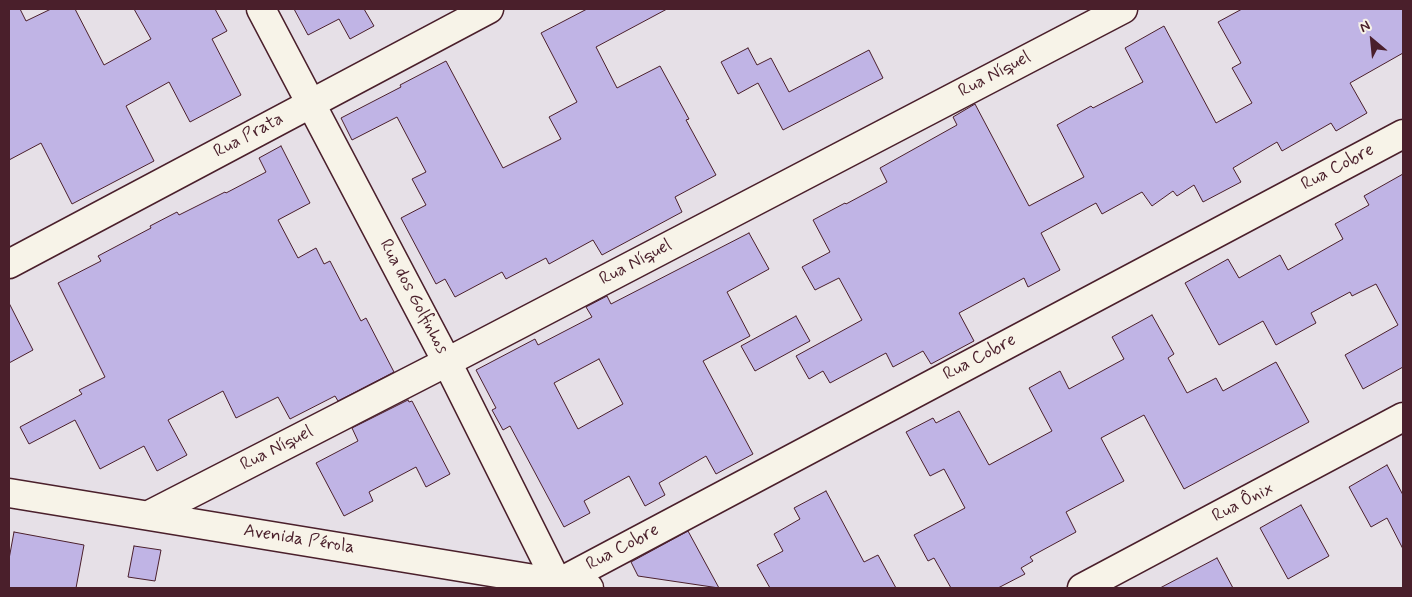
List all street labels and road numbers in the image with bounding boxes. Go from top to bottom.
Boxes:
street label: Rua Níquel [955,47,1035,103]
street label: Rua Prata [210,109,288,163]
street label: Rua Cobre [1298,140,1378,196]
street label: Rua Níquel [596,235,676,291]
street label: Rua dos Golfinhos [374,236,452,358]
street label: Rua Cobre [940,330,1020,386]
street label: Rua Níquel [237,422,317,476]
street label: Rua Ônix [1209,478,1277,528]
street label: Rua Cobre [583,520,663,576]
street label: Avenida Pérola [242,521,356,559]

